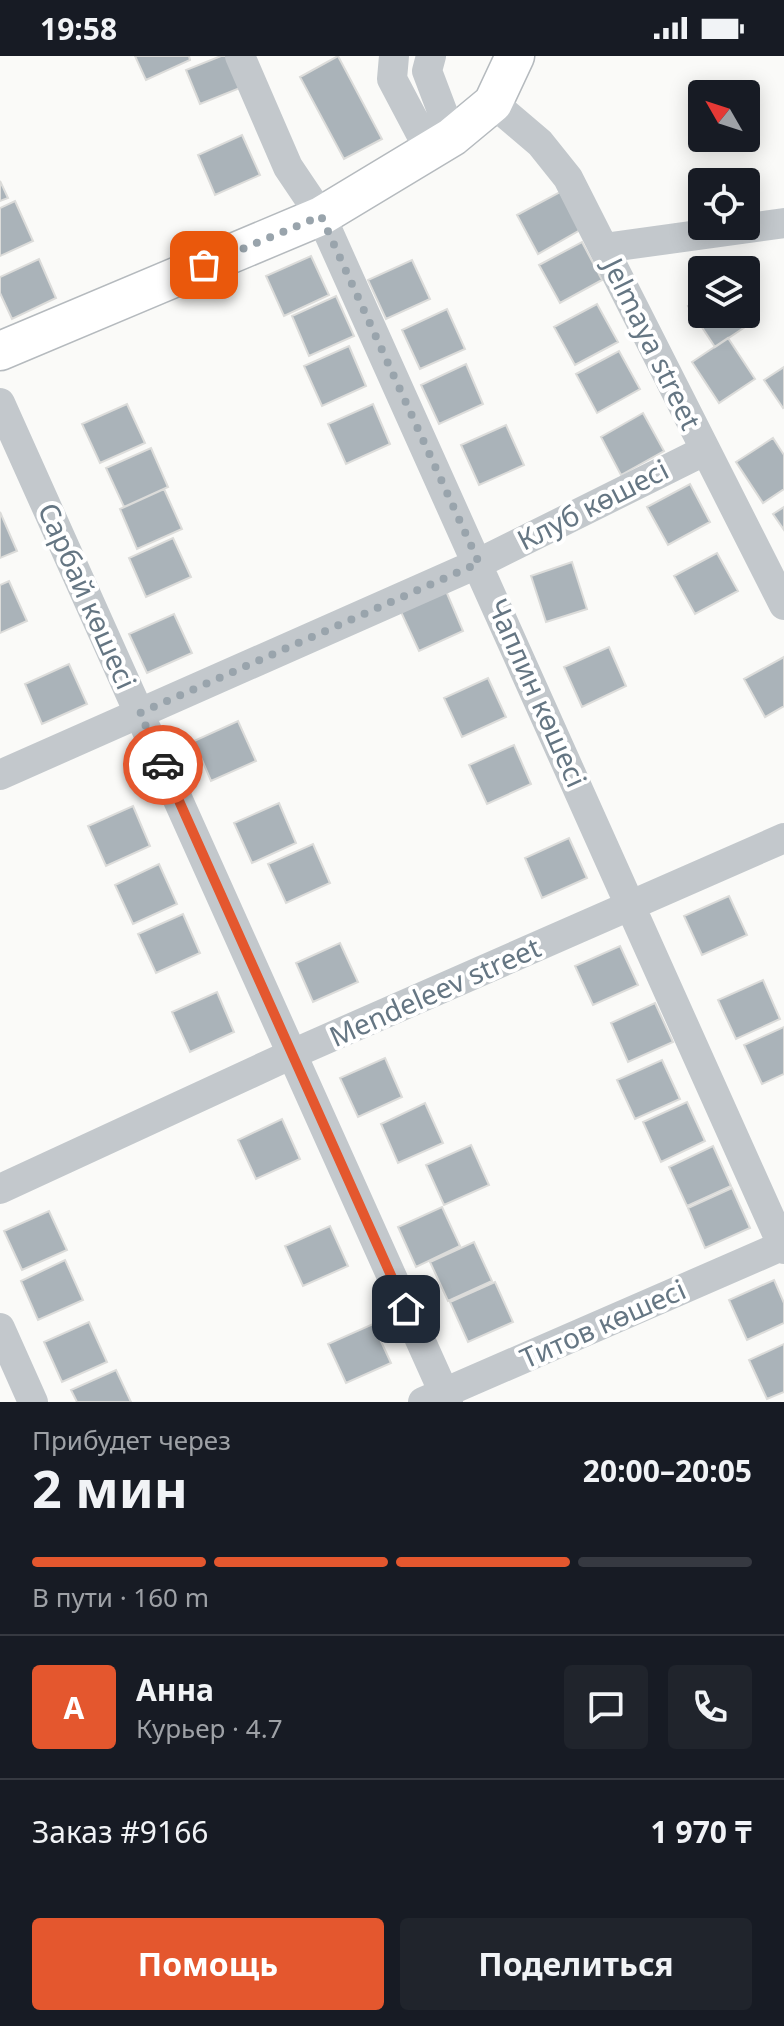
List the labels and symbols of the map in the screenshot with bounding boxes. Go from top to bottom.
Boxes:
north arrow [688,80,760,152]
pin [170,231,238,299]
street label: Jelmaya street [594,249,711,435]
street label: Клуб көшесі [510,450,675,558]
street label: Сарбай көшесі [30,496,146,695]
street label: Чаплин көшесі [479,592,596,793]
courier [123,725,203,805]
street label: Mendeleev street [323,927,546,1055]
street label: Титов көшесі [514,1270,691,1377]
pin [372,1275,440,1343]

